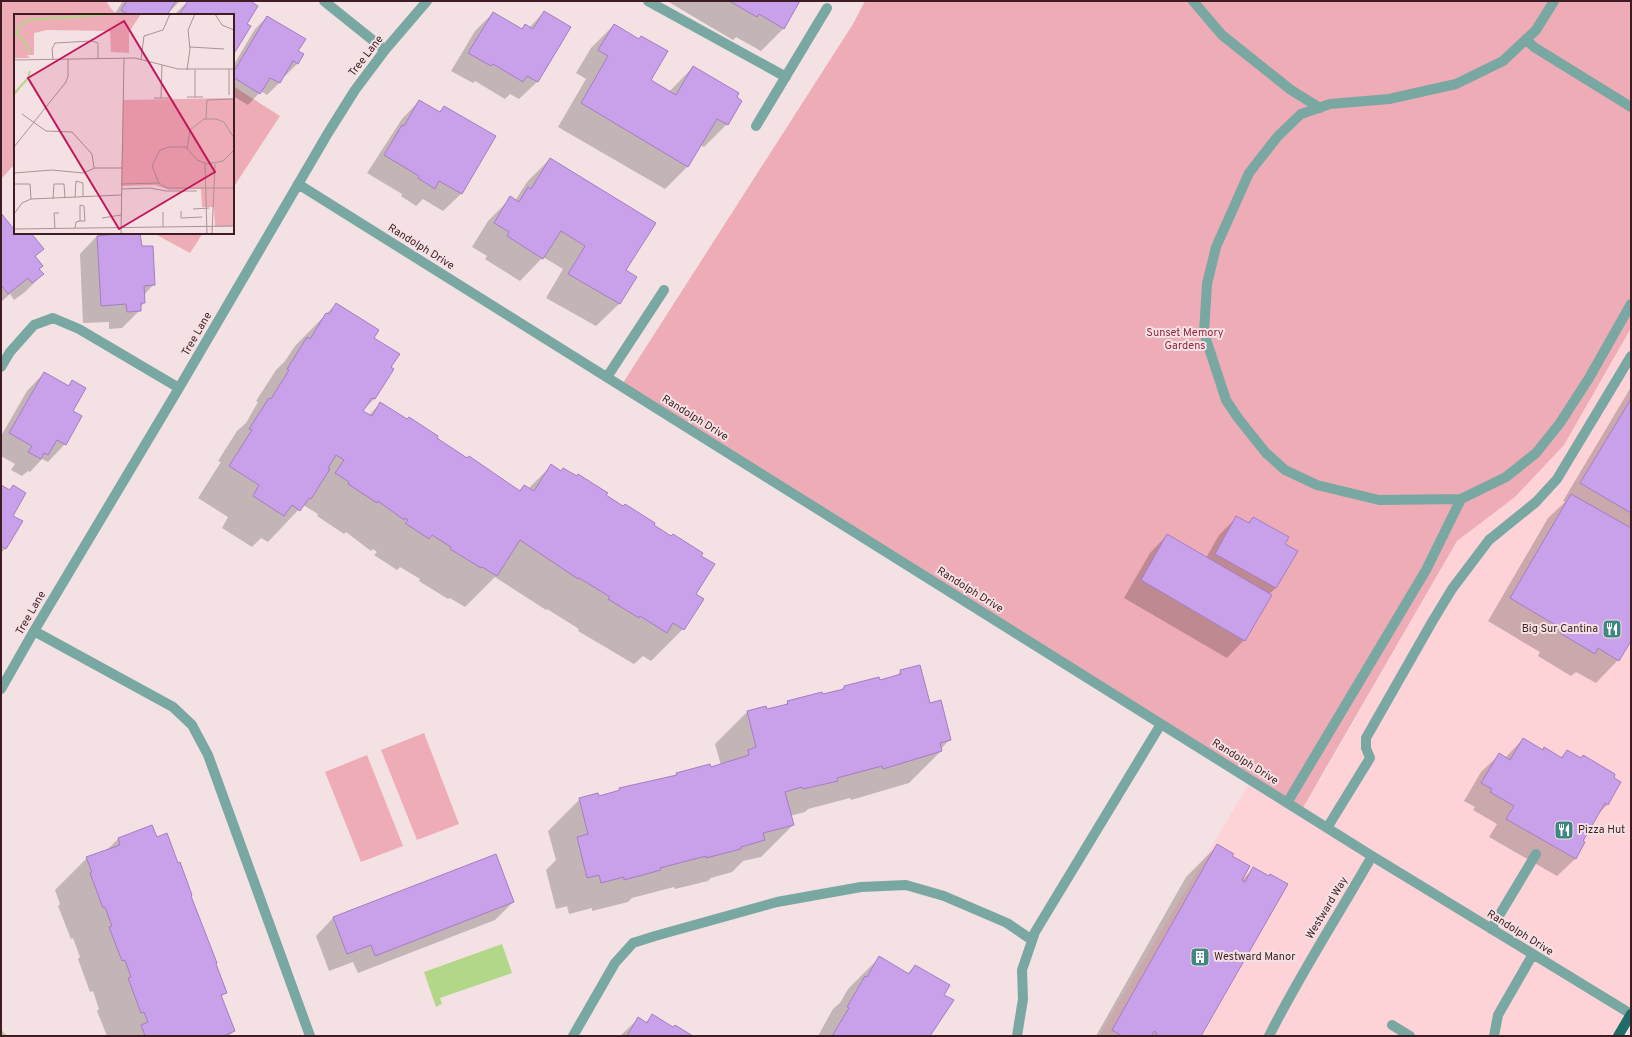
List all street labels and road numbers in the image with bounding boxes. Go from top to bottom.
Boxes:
street label: Tree Lane [346,33,386,79]
street label: Randolph Drive [385,221,457,273]
street label: Tree Lane [179,309,215,358]
street label: Randolph Drive [659,392,731,444]
street label: Randolph Drive [934,564,1006,616]
street label: Tree Lane [13,588,49,637]
street label: Randolph Drive [1209,736,1281,788]
street label: Westward Way [1303,874,1351,942]
street label: Randolph Drive [1484,907,1556,959]

